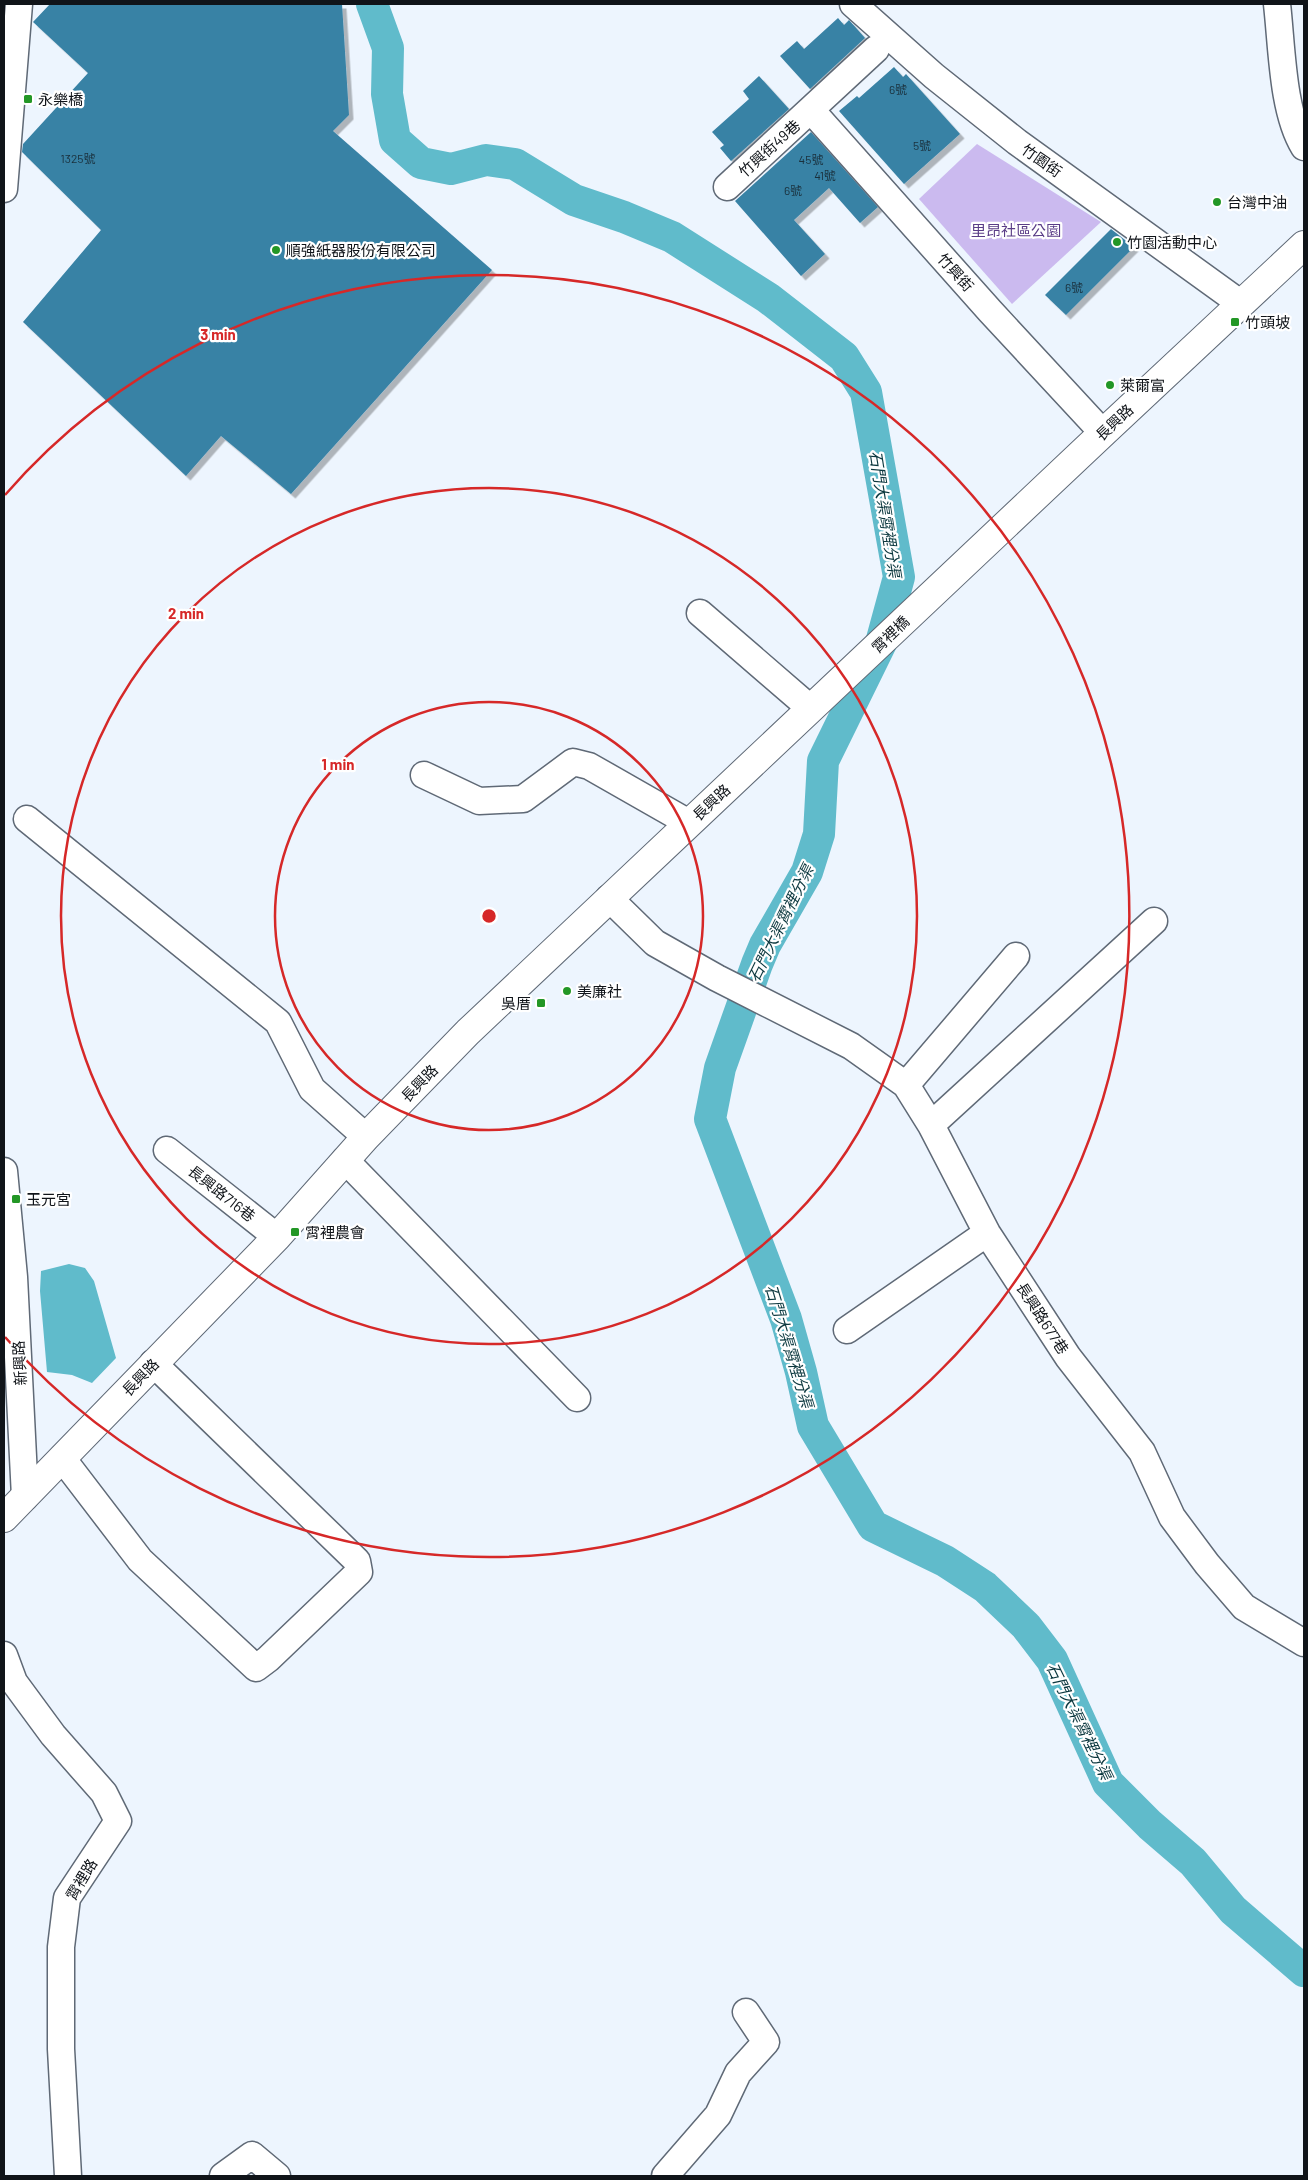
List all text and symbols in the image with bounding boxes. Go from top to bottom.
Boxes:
house number: 6號 [889,82,907,96]
place label: 永樂橋 [38,90,83,108]
marker: 永樂橋 [22,93,34,105]
street label: 竹興街49巷 [735,116,803,180]
house number: 5號 [913,138,931,152]
street label: 竹園街 [1018,140,1066,180]
house number: 1325號 [61,151,95,165]
house number: 45號 [799,152,823,166]
house number: 41號 [814,168,836,182]
house number: 6號 [784,183,802,197]
place label: 台灣中油 [1227,193,1287,211]
marker: 台灣中油 [1211,196,1223,208]
park label: 里昂社區公園 [971,221,1061,239]
place label: 竹園活動中心 [1127,233,1217,251]
marker: 竹園活動中心 [1111,236,1123,248]
place label: 順強紙器股份有限公司 [286,241,436,259]
marker: 順強紙器股份有限公司 [270,244,282,256]
street label: 竹興街 [934,249,978,295]
house number: 6號 [1065,280,1083,294]
place label: 竹頭坡 [1245,313,1290,331]
marker: 竹頭坡 [1229,316,1241,328]
text: 3 min [200,325,236,343]
place label: 萊爾富 [1120,376,1165,394]
marker: 萊爾富 [1104,379,1116,391]
street label: 長興路 [1091,400,1137,444]
water label: 石門大渠霄裡分渠 [867,449,906,581]
text: 2 min [168,604,204,622]
street label: 霄裡橋 [868,612,912,656]
text: 1 min [322,755,354,773]
street label: 長興路 [688,780,734,824]
water label: 石門大渠霄裡分渠 [743,860,817,985]
centre of rings [480,907,498,925]
place label: 美廉社 [577,982,622,1000]
marker: 美廉社 [561,985,573,997]
place label: 吳厝 [501,994,531,1012]
marker: 吳厝 [535,997,547,1009]
street label: 長興路 [397,1061,441,1105]
street label: 長興路716巷 [185,1161,259,1225]
place label: 玉元宮 [26,1190,71,1208]
marker: 玉元宮 [10,1193,22,1205]
place label: 霄裡農會 [305,1223,365,1241]
marker: 霄裡農會 [289,1226,301,1238]
street label: 長興路677巷 [1013,1279,1073,1357]
water label: 石門大渠霄裡分渠 [762,1282,818,1412]
street label: 新興路 [9,1340,29,1386]
street label: 長興路 [118,1355,162,1399]
water label: 石門大渠霄裡分渠 [1043,1659,1117,1784]
street label: 霄裡路 [62,1855,100,1903]

